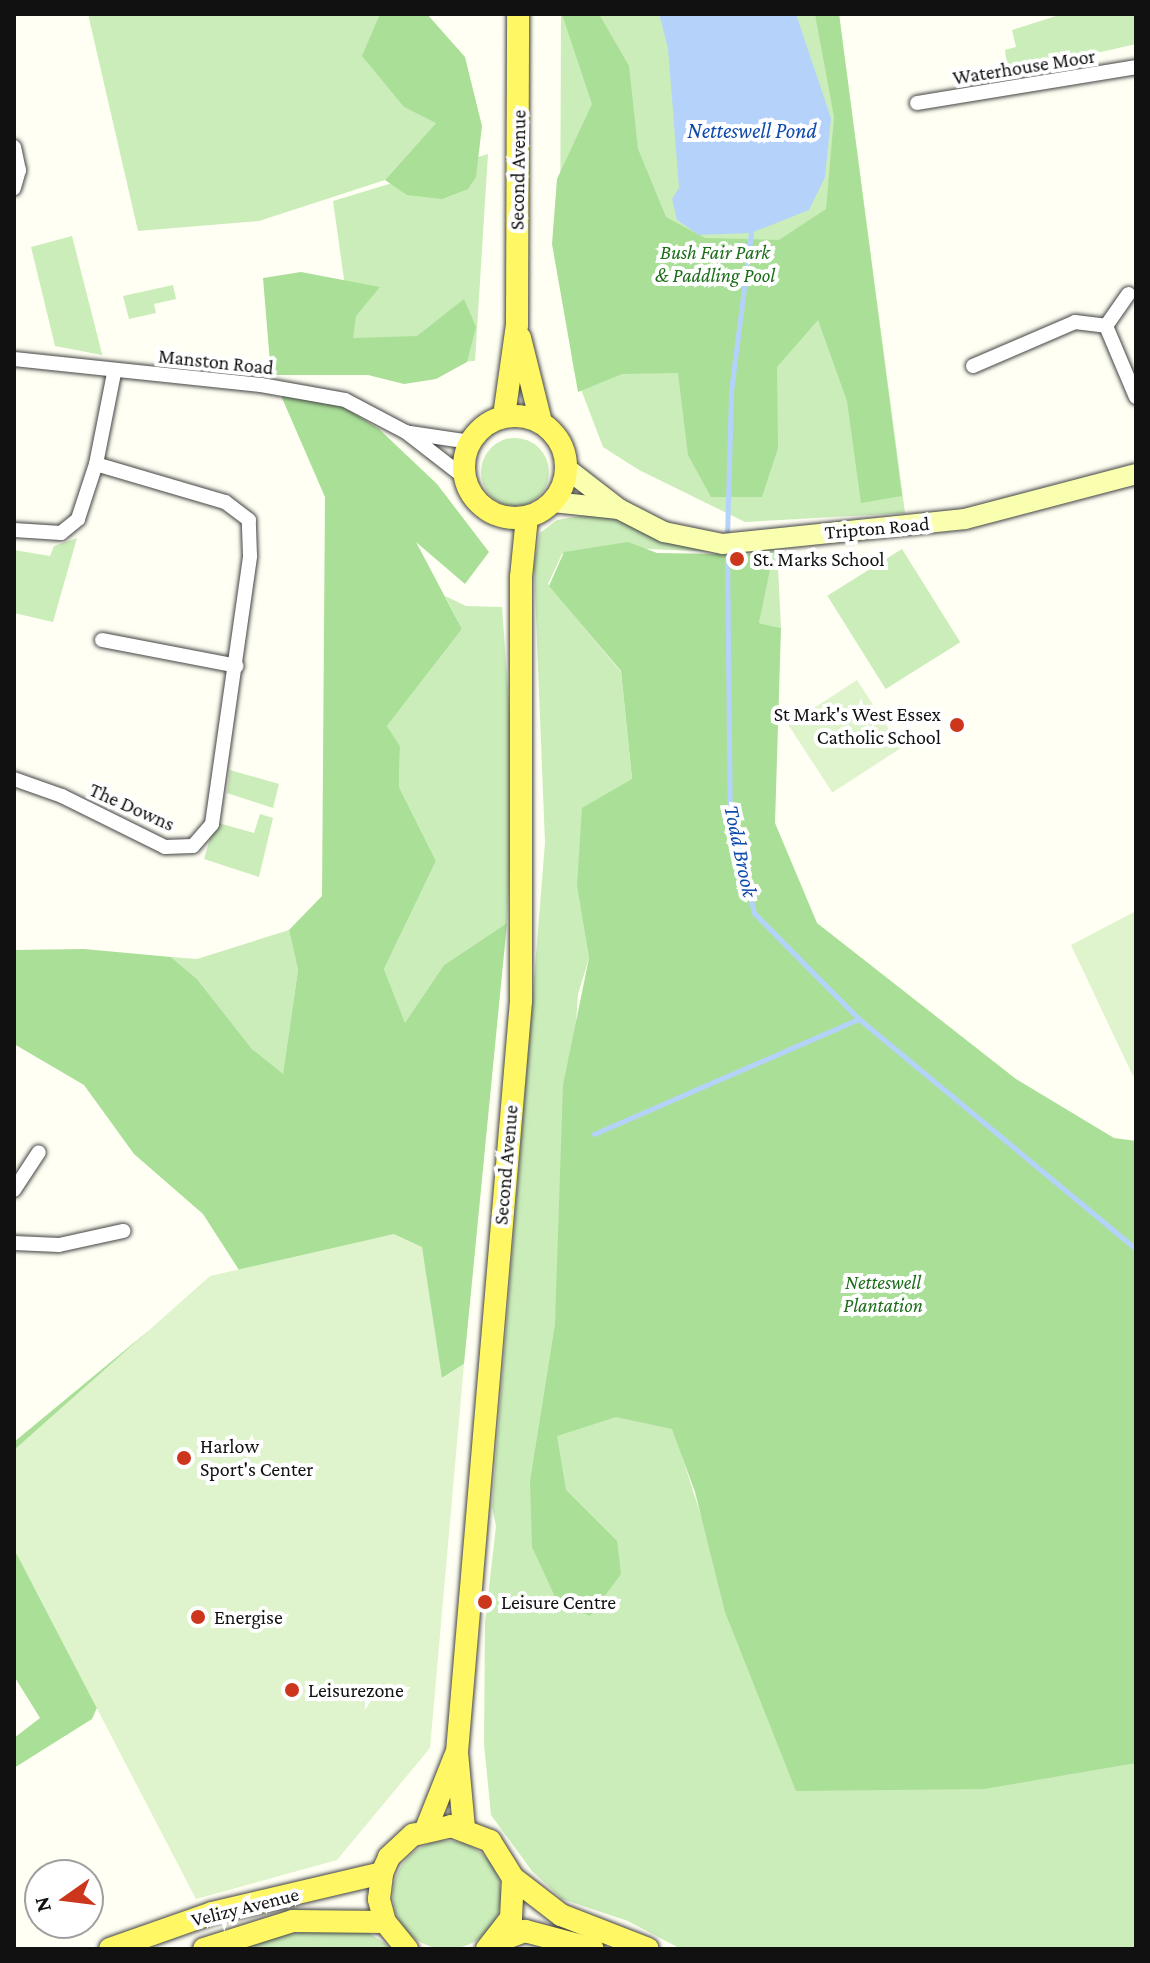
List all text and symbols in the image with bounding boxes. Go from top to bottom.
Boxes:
street label: Waterhouse Moor [951,44,1097,90]
street label: Second Avenue [505,110,531,230]
water label: Netteswell Pond [687,118,817,144]
park label: Bush Fair Park & Paddling Pool [655,241,775,288]
street label: Manston Road [157,344,275,380]
street label: Tripton Road [824,511,930,545]
place label: St. Marks School [753,547,885,571]
marker: St. Marks School [728,550,746,568]
place label: St Mark's West Essex Catholic School [774,702,941,749]
marker: St Mark's West Essex Catholic School [948,716,966,734]
street label: The Downs [86,778,178,836]
water label: Todd Brook [718,803,764,899]
street label: Second Avenue [489,1104,523,1226]
park label: Netteswell Plantation [843,1270,923,1317]
place label: Harlow Sport's Center [200,1434,313,1481]
marker: Harlow Sport's Center [175,1449,193,1467]
place label: Leisure Centre [501,1590,616,1614]
marker: Leisure Centre [476,1593,494,1611]
place label: Energise [214,1605,283,1629]
marker: Energise [189,1608,207,1626]
place label: Leisurezone [308,1678,404,1702]
marker: Leisurezone [283,1681,301,1699]
north arrow [24,1859,104,1939]
street label: Velizy Avenue [189,1882,301,1932]
text: N [28,1894,56,1915]

